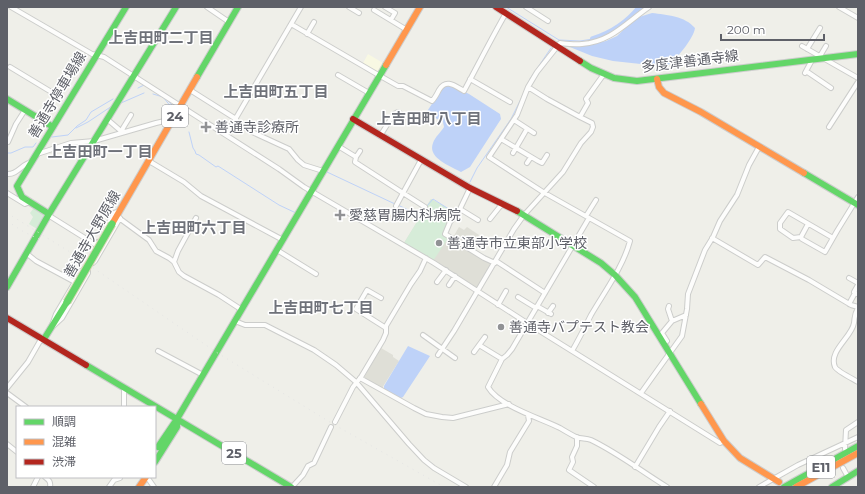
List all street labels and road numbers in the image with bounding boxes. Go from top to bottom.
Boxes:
street label: 多度津善通寺線 [640,46,740,76]
street label: 善通寺停車場線 [24,48,90,142]
road number: 24 [162,105,188,127]
street label: 善通寺大野原線 [60,187,124,281]
road number: 25 [222,442,246,464]
road number: E11 [807,456,835,478]

